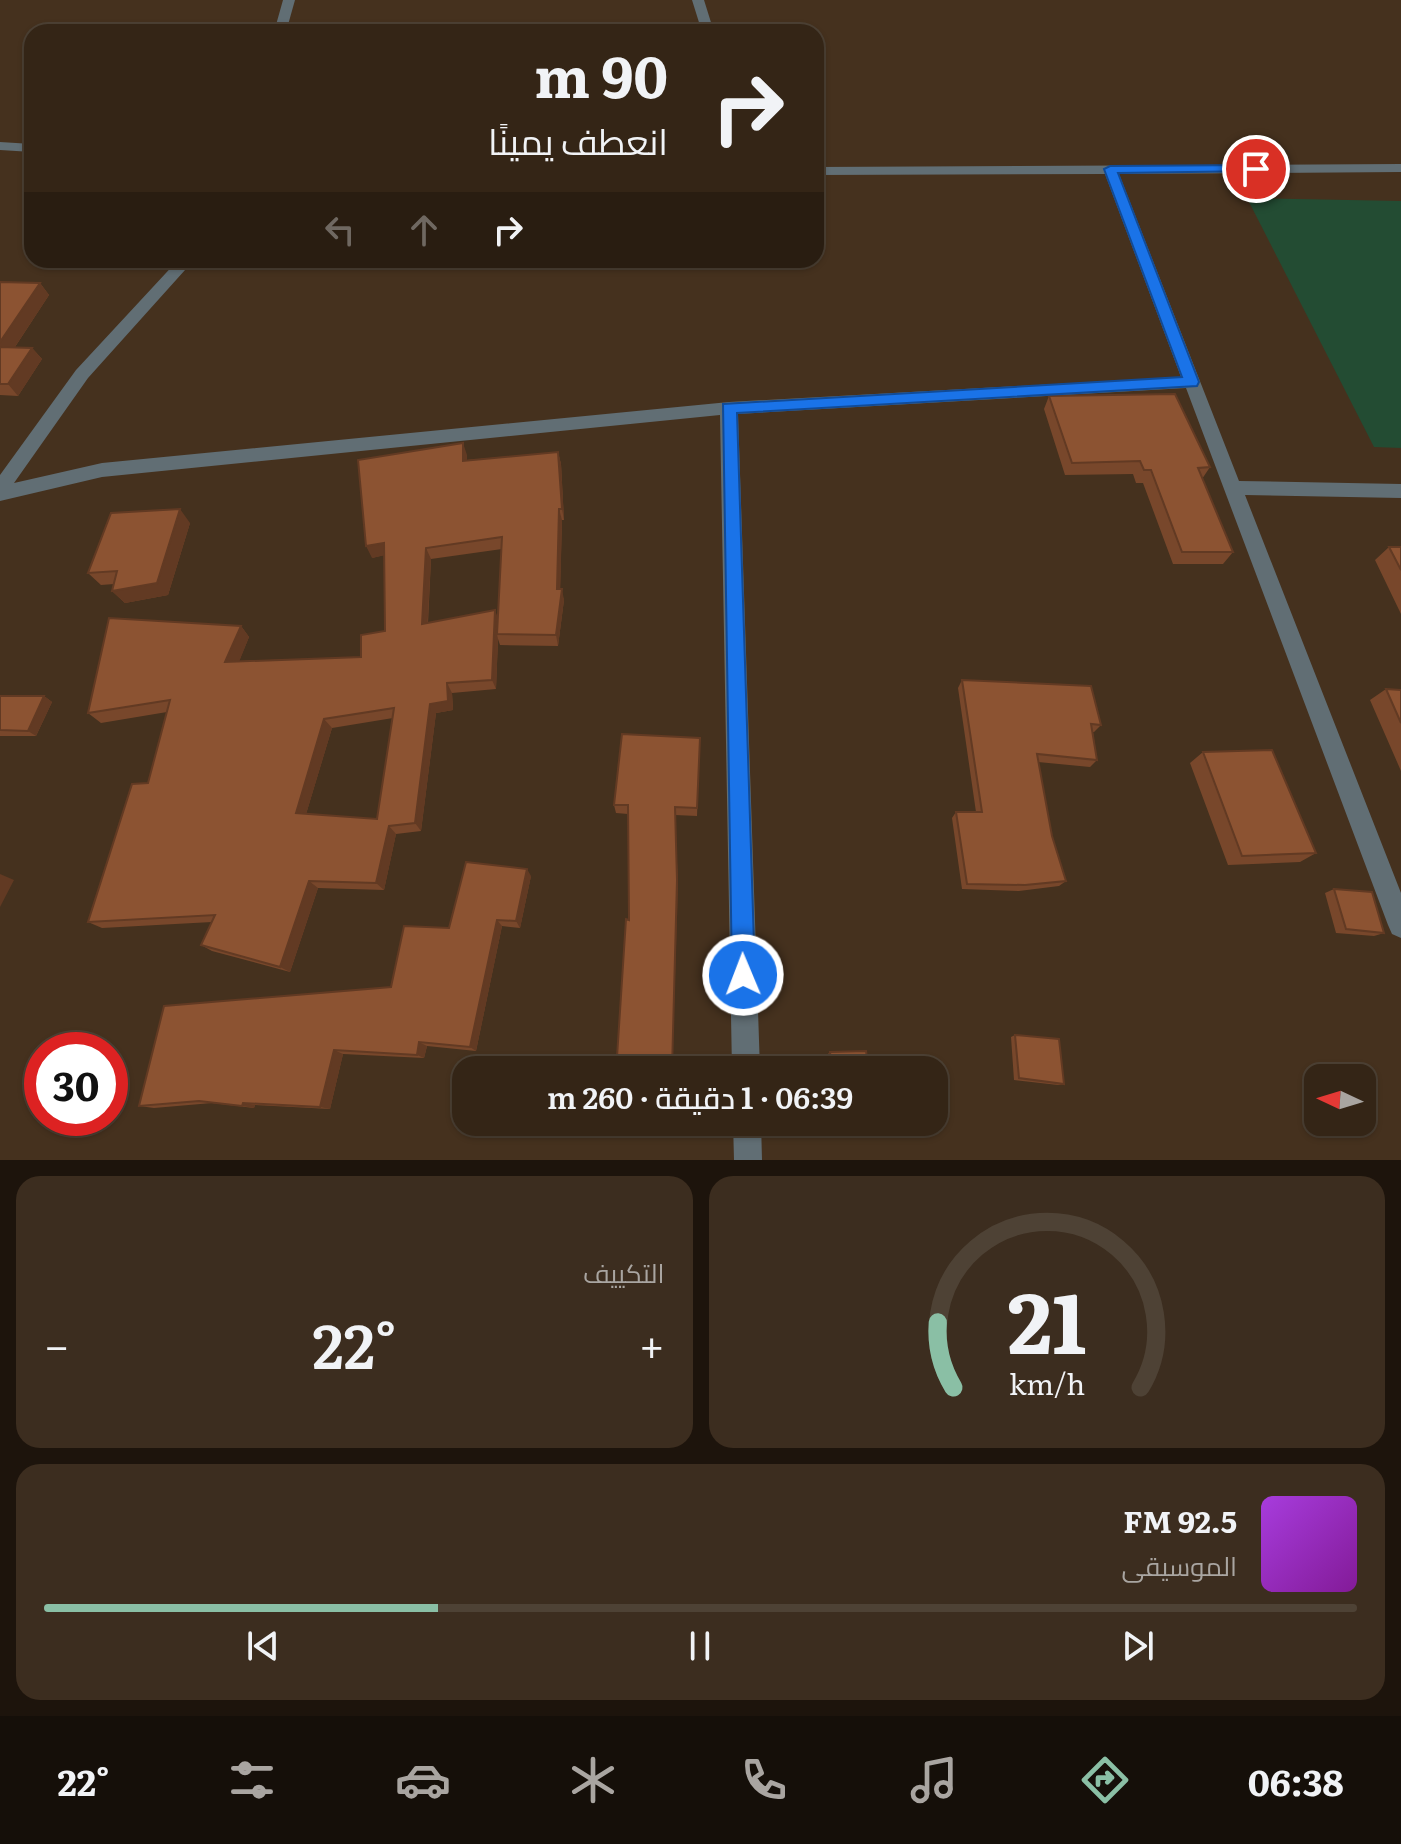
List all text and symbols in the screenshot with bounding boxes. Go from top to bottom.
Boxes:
text: 90 m [534,32,668,115]
icon: right [696,56,800,160]
text: انعطف يمينًا [488,113,668,166]
pin [1222,135,1290,203]
icon: arrive [1234,147,1278,191]
icon: left [318,208,362,252]
icon: ahead [402,208,446,252]
icon: right [486,208,530,252]
position arrow [701,933,785,1017]
speed limit sign: 30 [24,1032,128,1136]
north arrow [1304,1064,1376,1136]
map controls [1304,1064,1376,1136]
text: 06:39 · 1 دقيقة · 260 m [547,1074,853,1118]
text: التكييف [583,1252,665,1291]
text: 21 [1007,1256,1086,1380]
text: 22° [312,1298,396,1387]
text: − [44,1310,70,1376]
text: + [639,1310,665,1376]
text: km/h [1009,1361,1085,1404]
text: 92.5 FM [1123,1498,1237,1542]
text: الموسيقى [1122,1545,1237,1584]
icon: previous [241,1624,285,1668]
icon: pause [678,1624,722,1668]
icon: next [1116,1624,1160,1668]
icon: filters [224,1752,280,1808]
icon: car [395,1752,451,1808]
icon: climate [565,1752,621,1808]
icon: phone [736,1752,792,1808]
icon: music [906,1752,962,1808]
icon: directions [1077,1752,1133,1808]
text: 22° [57,1754,109,1807]
text: 06:38 [1248,1754,1344,1807]

